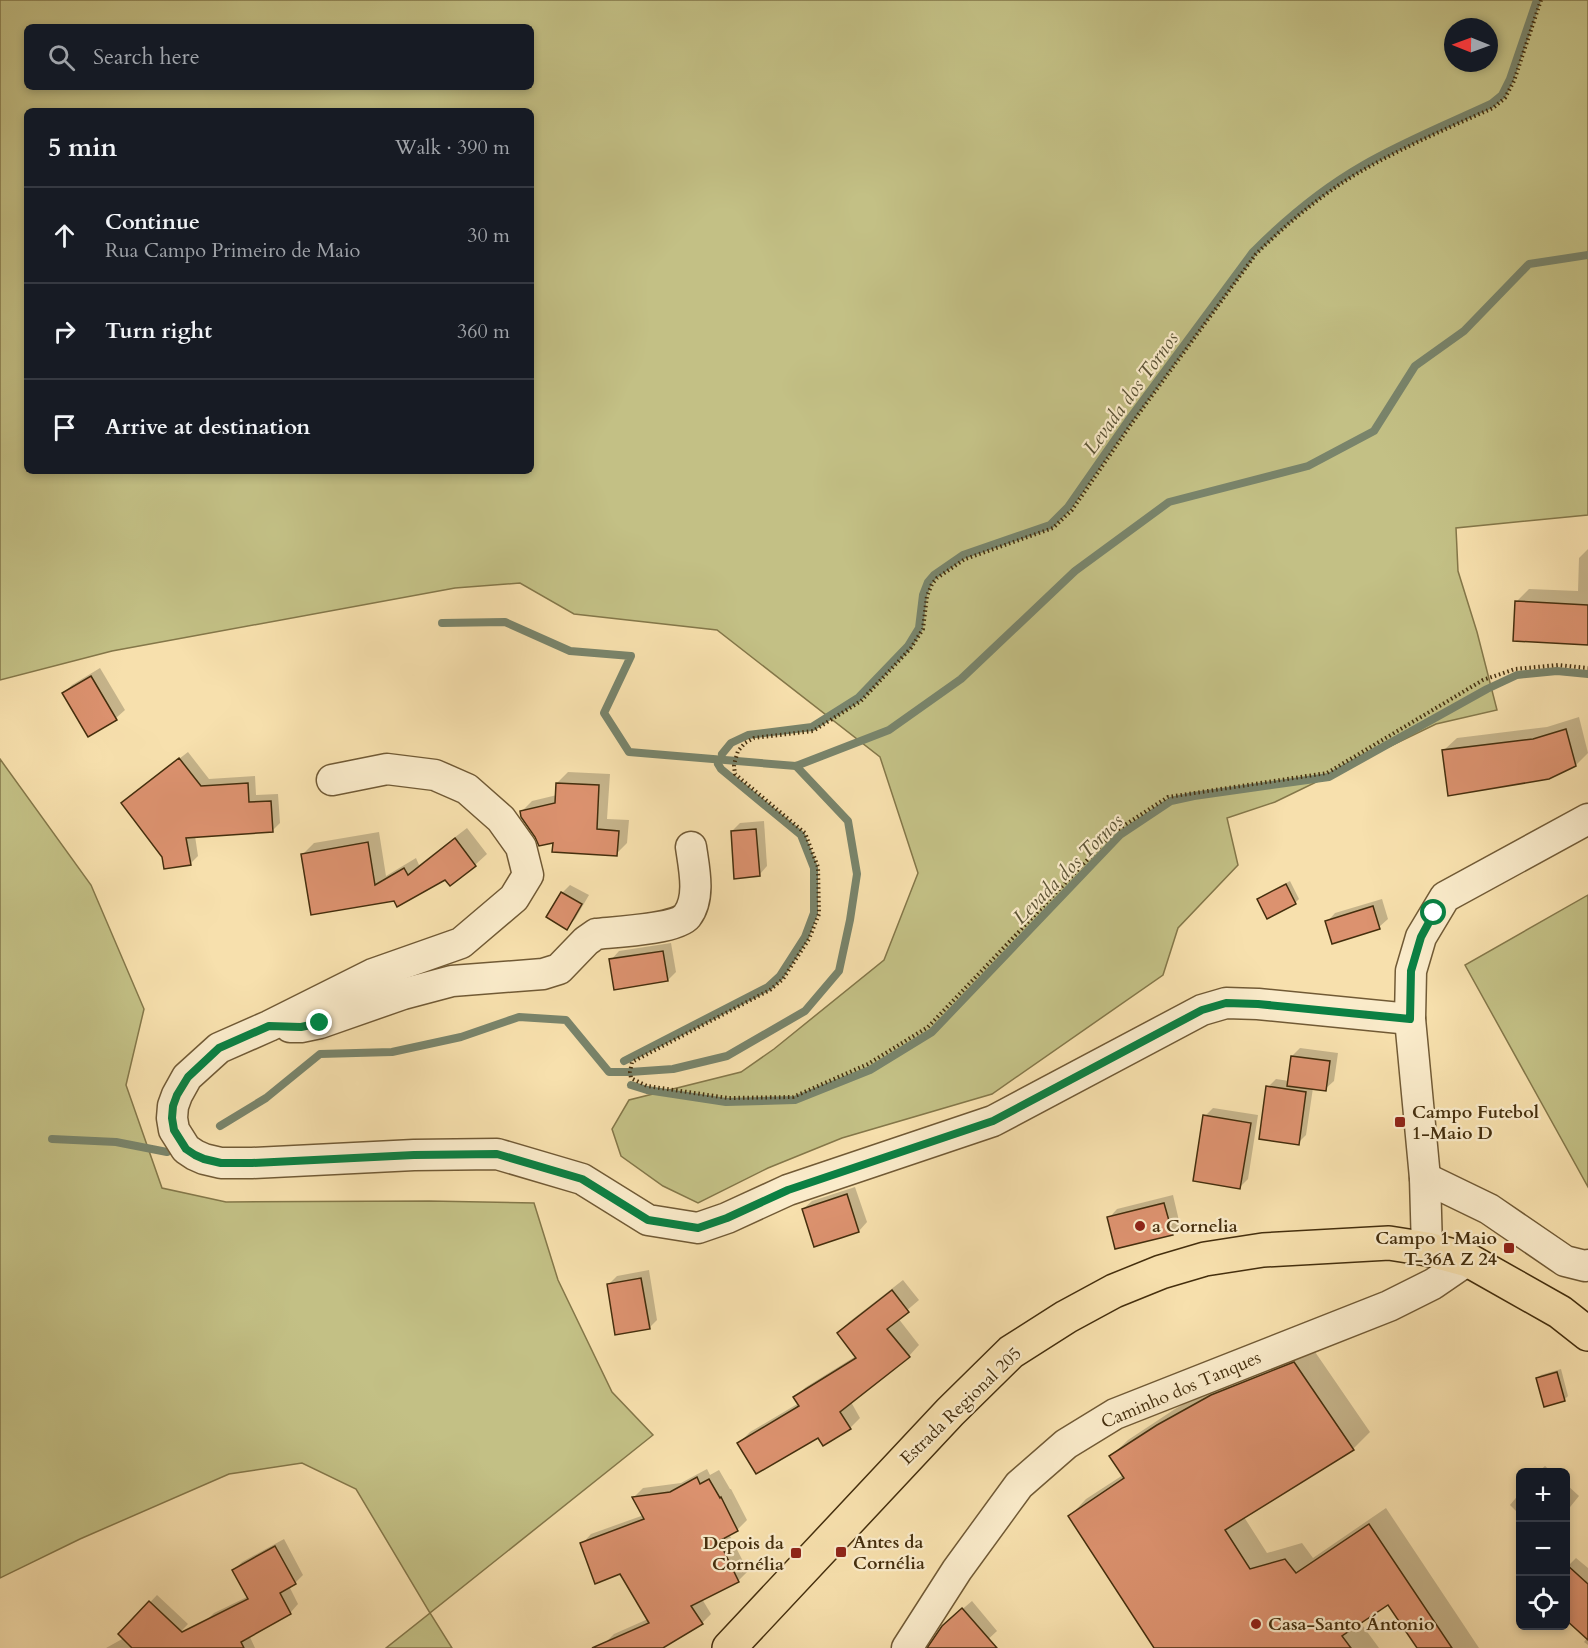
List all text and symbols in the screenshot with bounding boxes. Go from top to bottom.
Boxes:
north arrow [1444,18,1498,72]
search box [24,24,534,90]
icon: search [45,41,78,74]
text: Search here [93,42,200,72]
text: 5 min [48,130,117,165]
text: Walk · 390 m [395,134,510,161]
text: Continue [105,207,200,237]
icon: ahead [48,219,81,252]
text: 30 m [467,222,510,249]
text: Rua Campo Primeiro de Maio [105,237,360,264]
icon: right [48,315,81,348]
text: Turn right [105,316,212,346]
text: 360 m [457,318,510,345]
water label: Levada dos Tornos [1077,326,1185,460]
icon: arrive [48,411,81,444]
text: Arrive at destination [105,412,310,442]
water label: Levada dos Tornos [1007,808,1129,930]
route start [1420,899,1446,925]
route end [306,1009,332,1035]
place label: Campo Futebol 1-Maio D [1412,1100,1539,1146]
marker: Campo Futebol 1-Maio D [1393,1115,1407,1129]
place label: a Cornelia [1152,1214,1238,1239]
marker: a Cornelia [1133,1219,1147,1233]
place label: Campo 1 Maio T-36A Z 24 [1375,1226,1497,1272]
marker: Campo 1 Maio T-36A Z 24 [1502,1241,1516,1255]
street label: Estrada Regional 205 [895,1341,1027,1471]
street label: Caminho dos Tanques [1097,1345,1265,1435]
map controls [1516,1468,1570,1630]
button: + [1516,1468,1570,1522]
button: − [1516,1522,1570,1576]
place label: Antes da Cornélia [853,1530,925,1576]
place label: Depois da Cornélia [703,1531,784,1577]
marker: Antes da Cornélia [834,1545,848,1559]
marker: Depois da Cornélia [789,1546,803,1560]
button: locate [1516,1576,1570,1630]
place label: Casa-Santo Ántonio [1268,1612,1435,1637]
marker: Casa-Santo Ántonio [1249,1617,1263,1631]

